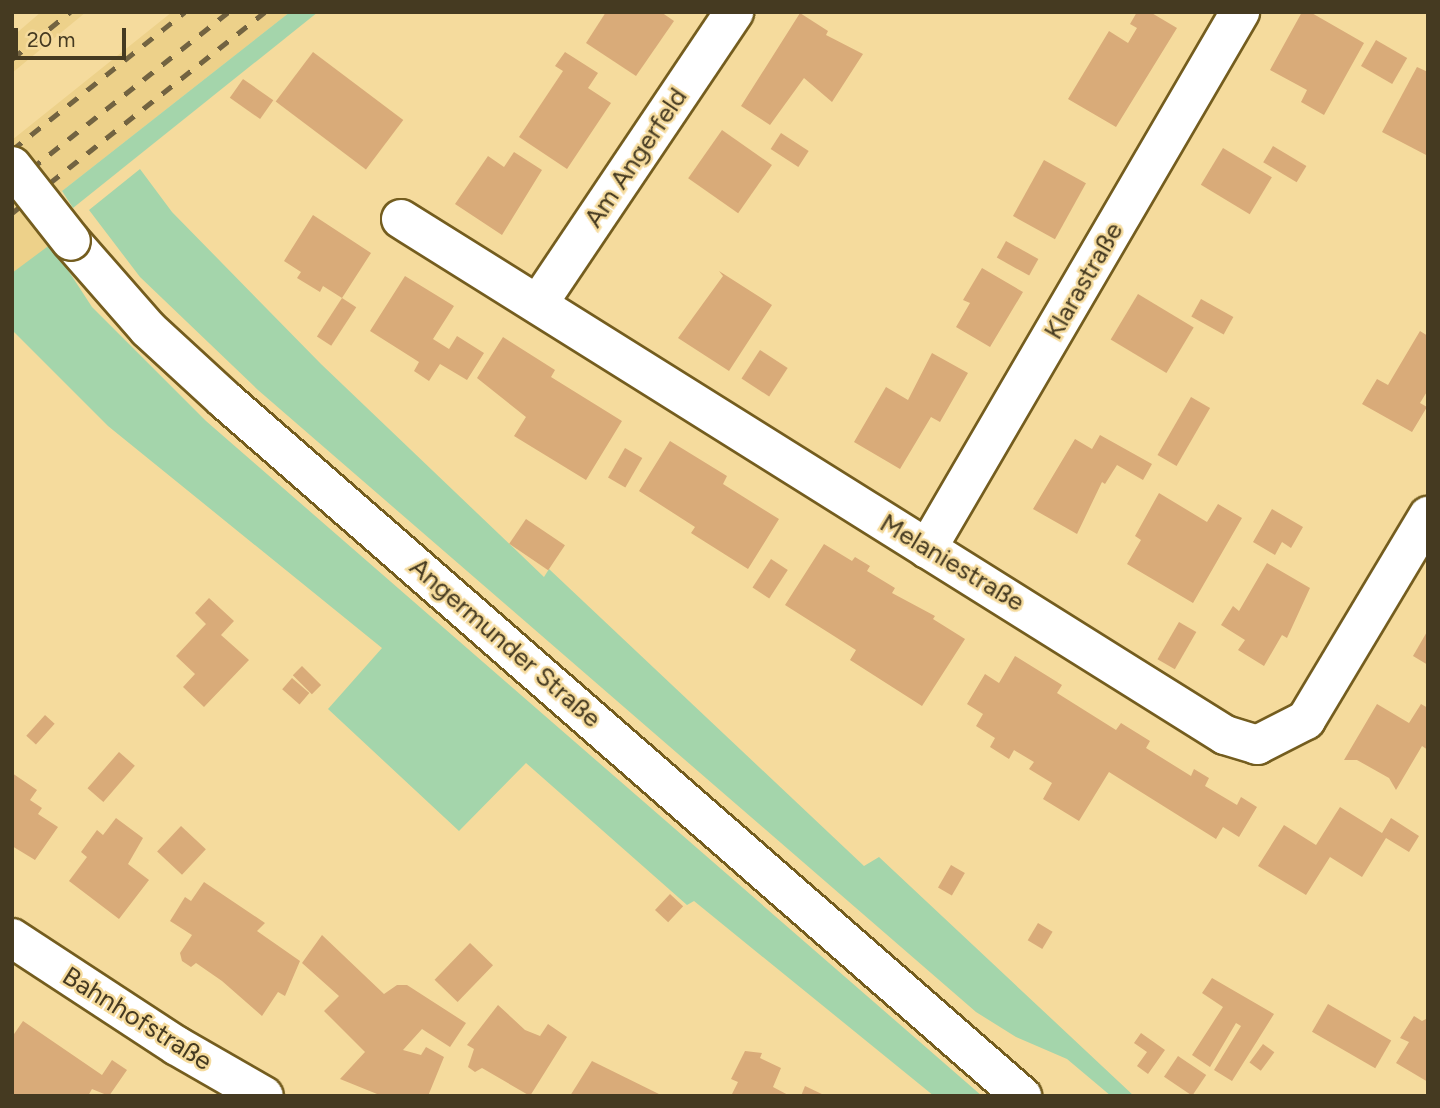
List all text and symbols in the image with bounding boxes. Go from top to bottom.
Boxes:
scale bar [18,14,130,58]
text: 20 m [27,27,75,52]
street label: Am Angerfeld [578,82,694,234]
street label: Klarastraße [1038,217,1130,345]
street label: Melaniestraße [874,508,1030,618]
street label: Angermunder Straße [403,552,607,734]
street label: Bahnhofstraße [57,961,217,1077]

